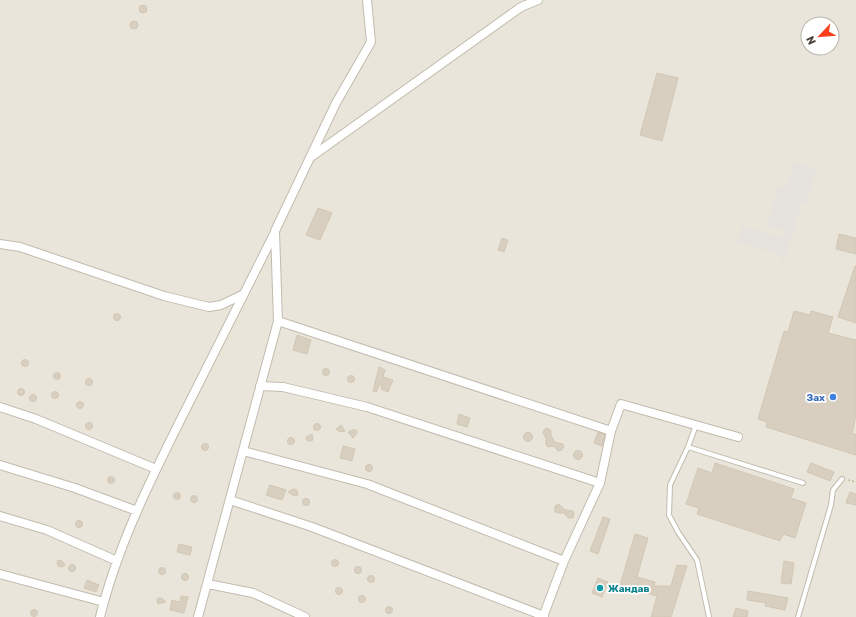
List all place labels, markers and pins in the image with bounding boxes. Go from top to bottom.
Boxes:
place label: Зах [807,392,825,404]
marker: Зах [828,392,838,402]
marker: Жандав [595,583,605,593]
place label: Жандав [608,583,650,595]

